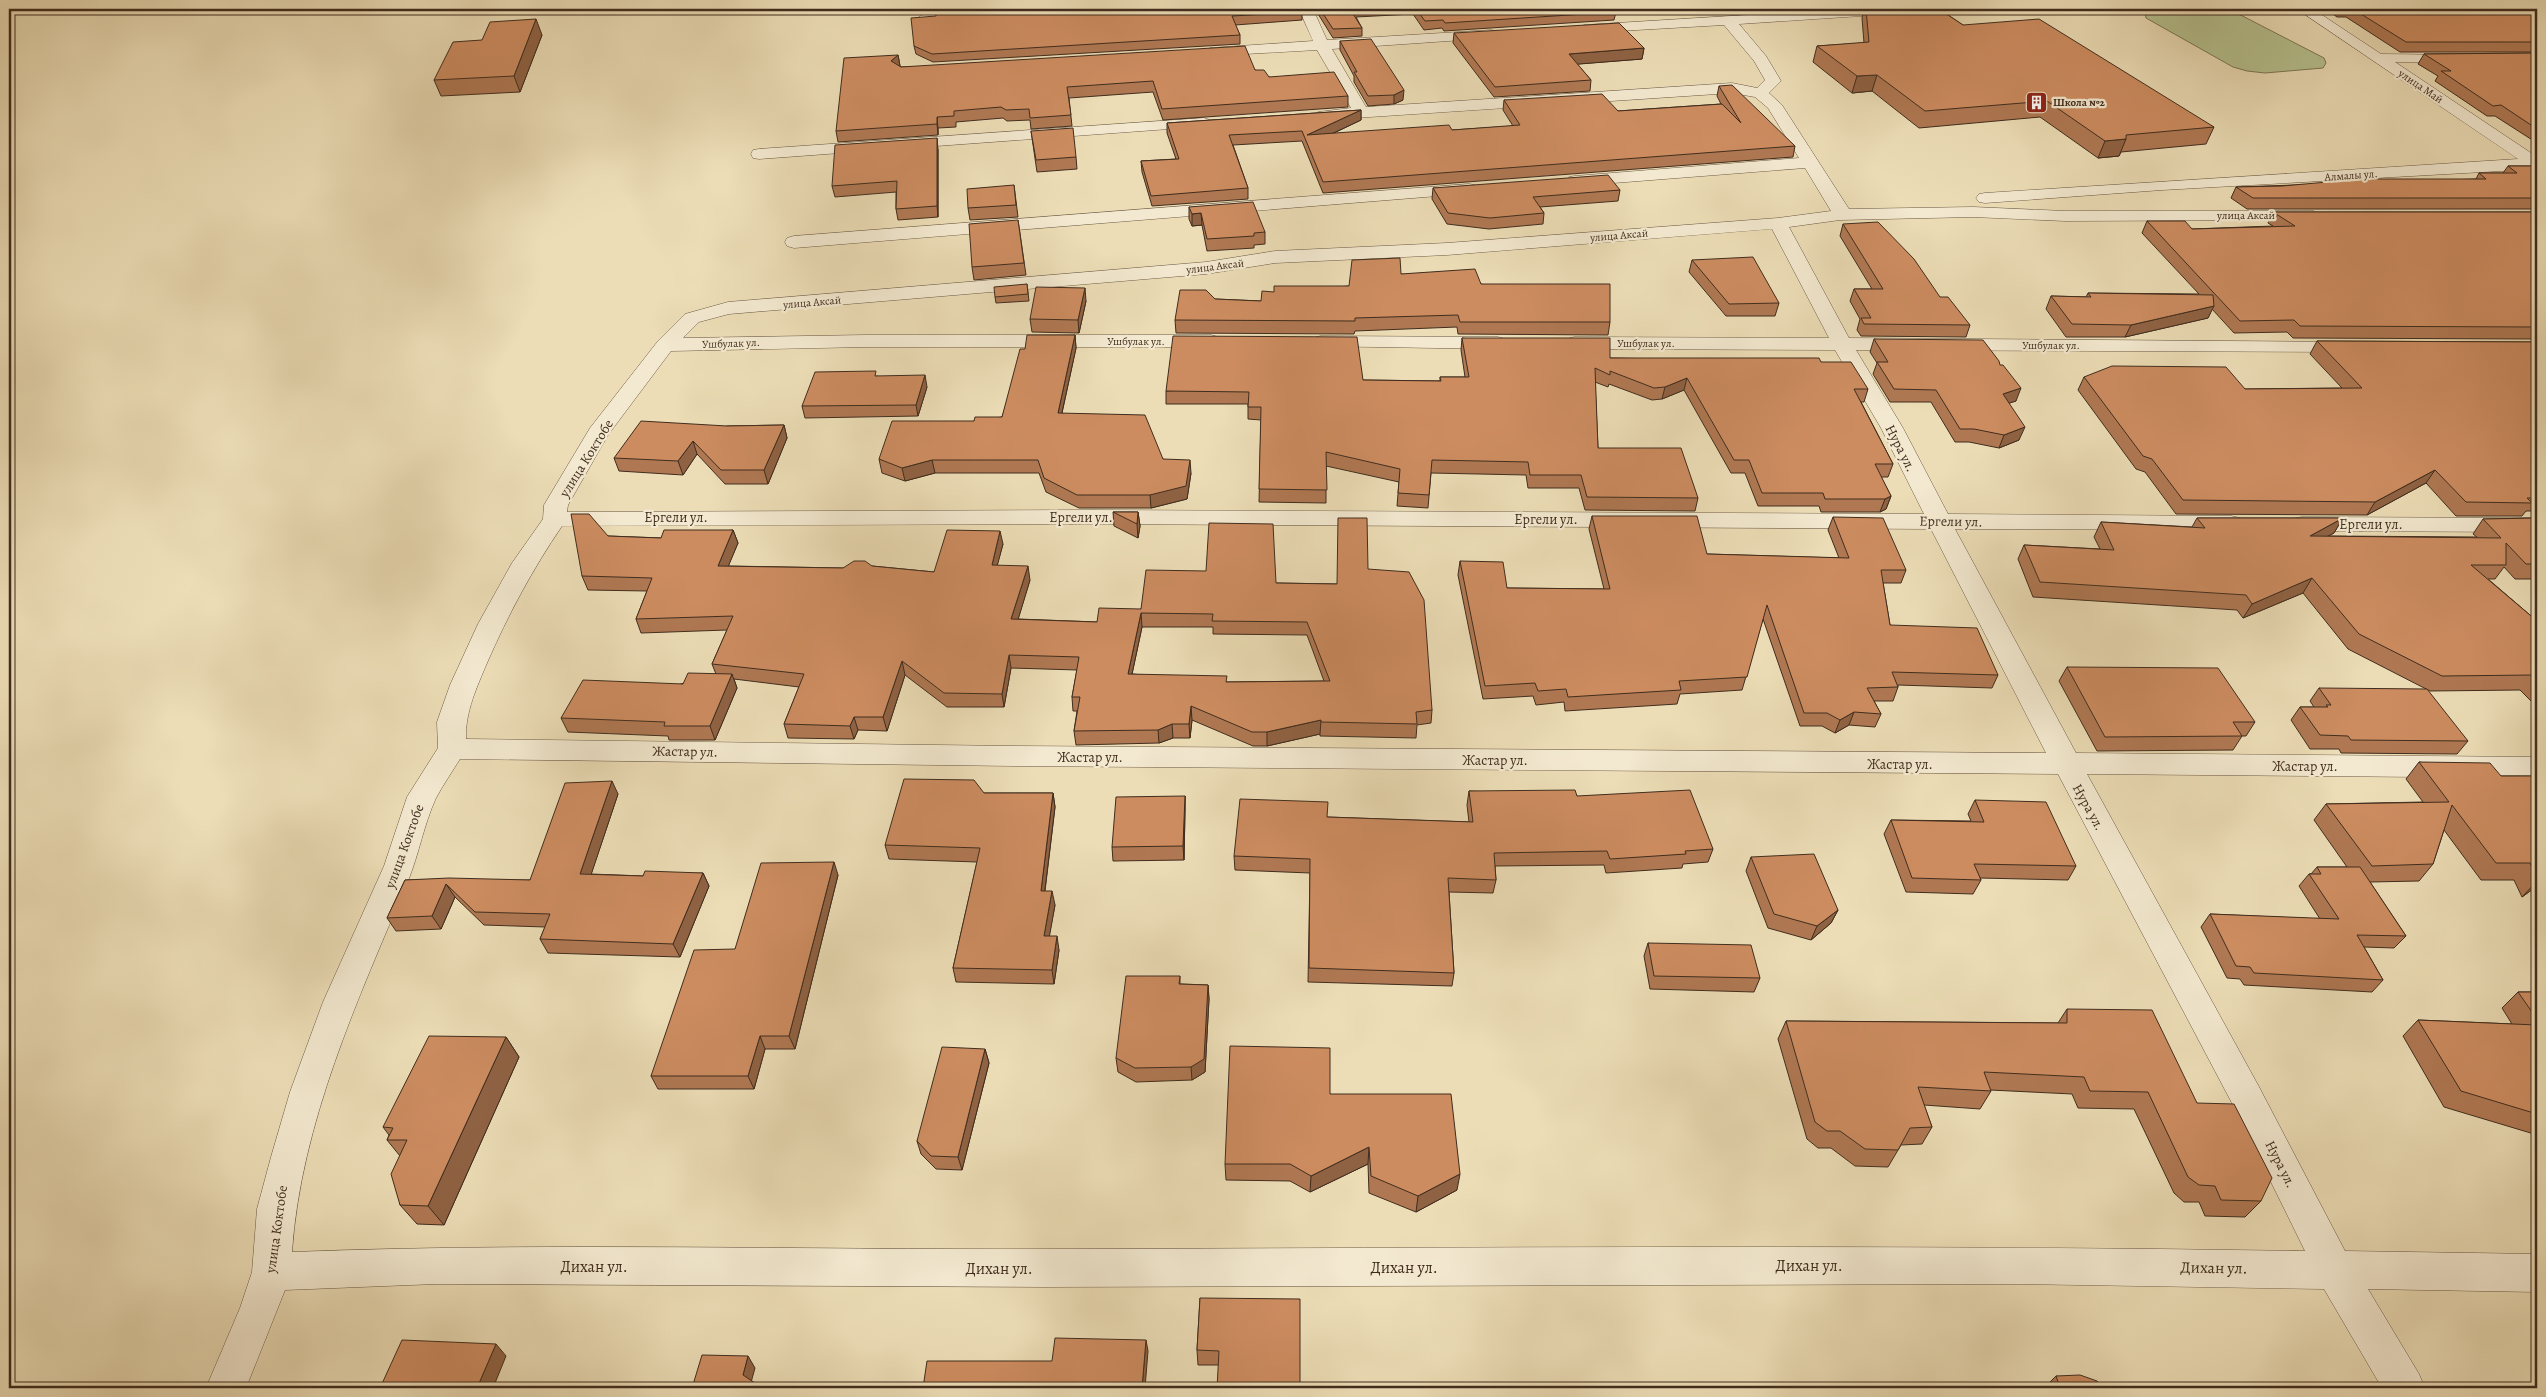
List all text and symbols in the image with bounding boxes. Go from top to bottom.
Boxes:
street label: улица Май [2395,65,2446,107]
building icon: Школа №2 [2025,90,2049,114]
place label: Школа №2 [2053,95,2106,110]
street label: Алмалы ул. [2323,166,2378,185]
street label: улица Аксай [2216,208,2275,223]
street label: улица Аксай [1588,225,1649,246]
street label: улица Аксай [1184,256,1245,278]
street label: улица Аксай [781,292,842,313]
street label: Ушбулак ул. [1107,334,1165,349]
street label: Ушбулак ул. [702,335,760,352]
street label: Ушбулак ул. [1617,336,1675,351]
street label: Ушбулак ул. [2022,338,2080,353]
street label: улица Коктобе [554,416,618,502]
street label: Нура ул. [1881,421,1921,475]
street label: Ергели ул. [644,508,708,527]
street label: Ергели ул. [1049,508,1113,527]
street label: Ергели ул. [1514,510,1578,529]
street label: Ергели ул. [1919,511,1983,532]
street label: Ергели ул. [2339,515,2403,534]
street label: Жастар ул. [652,741,718,762]
street label: Жастар ул. [1057,748,1123,767]
street label: Жастар ул. [1462,751,1528,770]
street label: Жастар ул. [1867,755,1933,774]
street label: Жастар ул. [2272,757,2338,776]
street label: Нура ул. [2068,780,2109,834]
street label: улица Коктобе [380,801,429,892]
street label: Нура ул. [2261,1137,2301,1191]
street label: улица Коктобе [261,1184,292,1275]
street label: Дихан ул. [1775,1255,1843,1277]
street label: Дихан ул. [560,1256,628,1278]
street label: Дихан ул. [2180,1256,2248,1280]
street label: Дихан ул. [1370,1257,1438,1279]
street label: Дихан ул. [965,1258,1033,1280]

